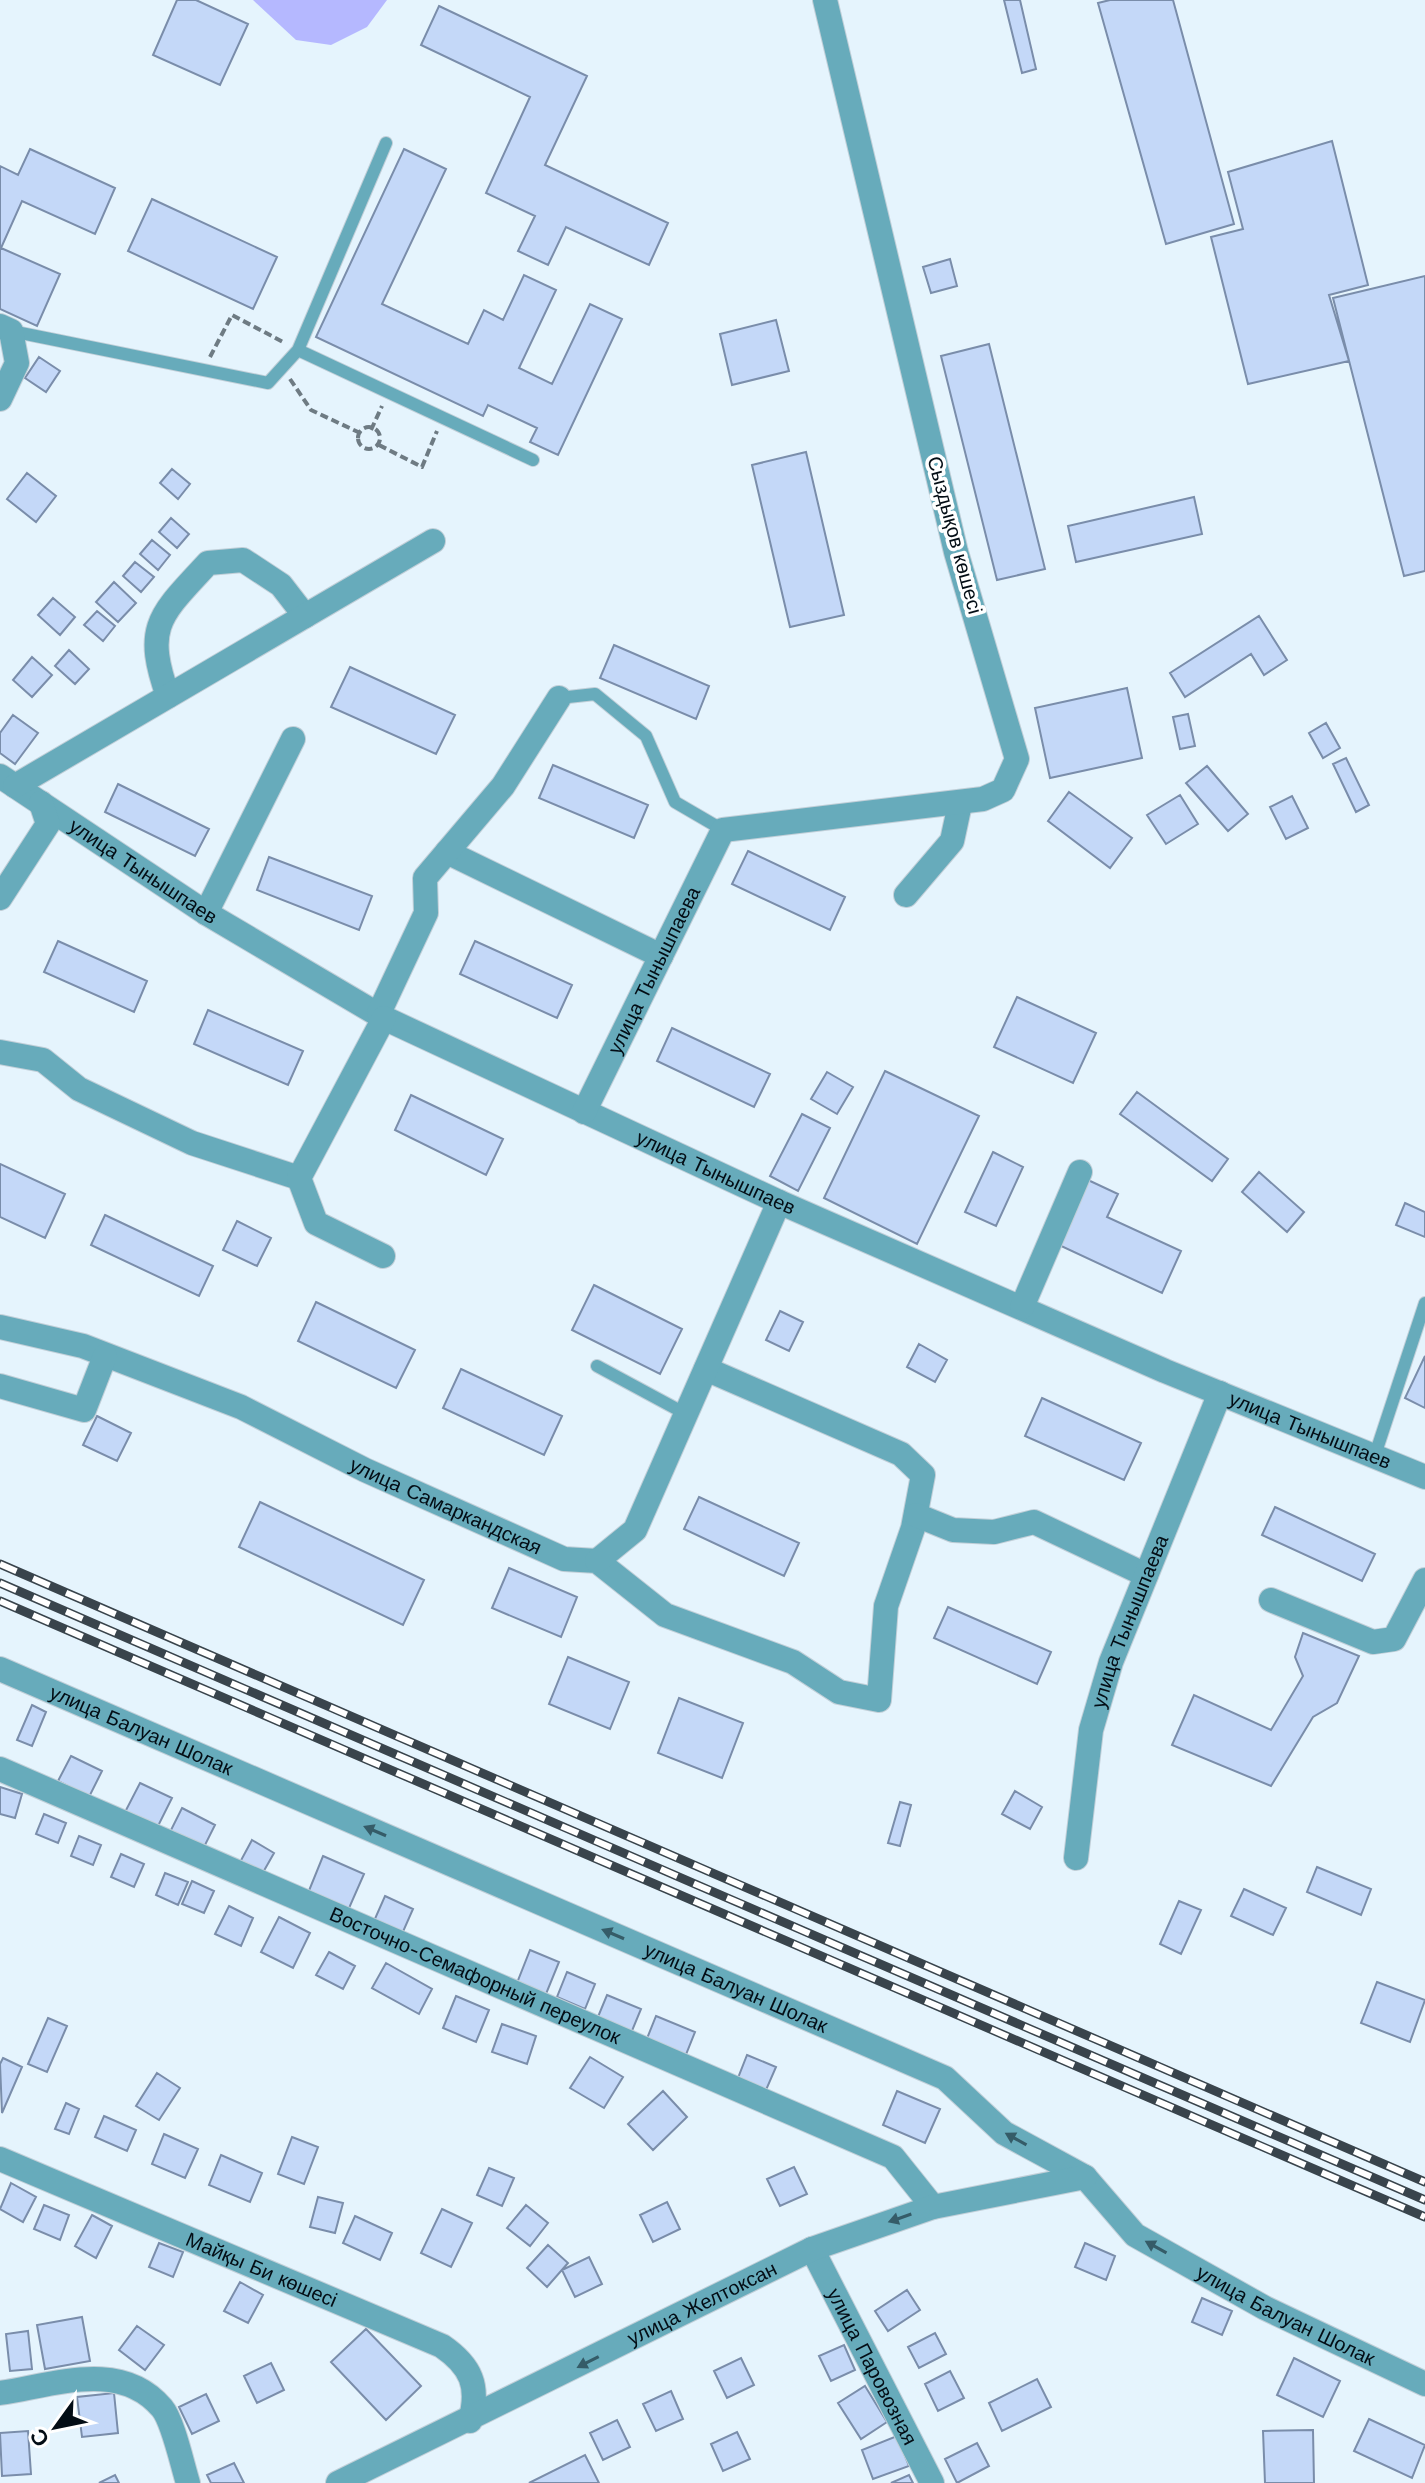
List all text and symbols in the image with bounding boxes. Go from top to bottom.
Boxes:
street label: Сыздықов көшесі [922,453,988,617]
street label: улица Тынышпаев [65,813,222,929]
street label: улица Тынышпаева [602,882,706,1058]
street label: улица Тынышпаев [632,1125,799,1220]
street label: улица Тынышпаев [1226,1386,1395,1474]
street label: улица Самаркандская [346,1452,545,1559]
street label: улица Тынышпаева [1086,1531,1174,1711]
street label: улица Балуан Шолак [46,1680,237,1780]
one-way arrow [363,1824,386,1837]
street label: Восточно-Семафорный переулок [326,1902,624,2049]
one-way arrow [601,1928,625,1941]
street label: улица Балуан Шолак [641,1937,831,2038]
one-way arrow [1005,2132,1028,2146]
one-way arrow [888,2213,912,2225]
street label: Майқы Би көшесі [182,2227,341,2312]
one-way arrow [1145,2240,1167,2254]
street label: улица Желтоксан [623,2256,781,2350]
street label: улица Балуан Шолак [1192,2260,1379,2371]
street label: улица Паровозная [822,2284,922,2449]
one-way arrow [576,2355,599,2368]
north arrow [16,2387,96,2467]
text: С [25,2424,54,2451]

